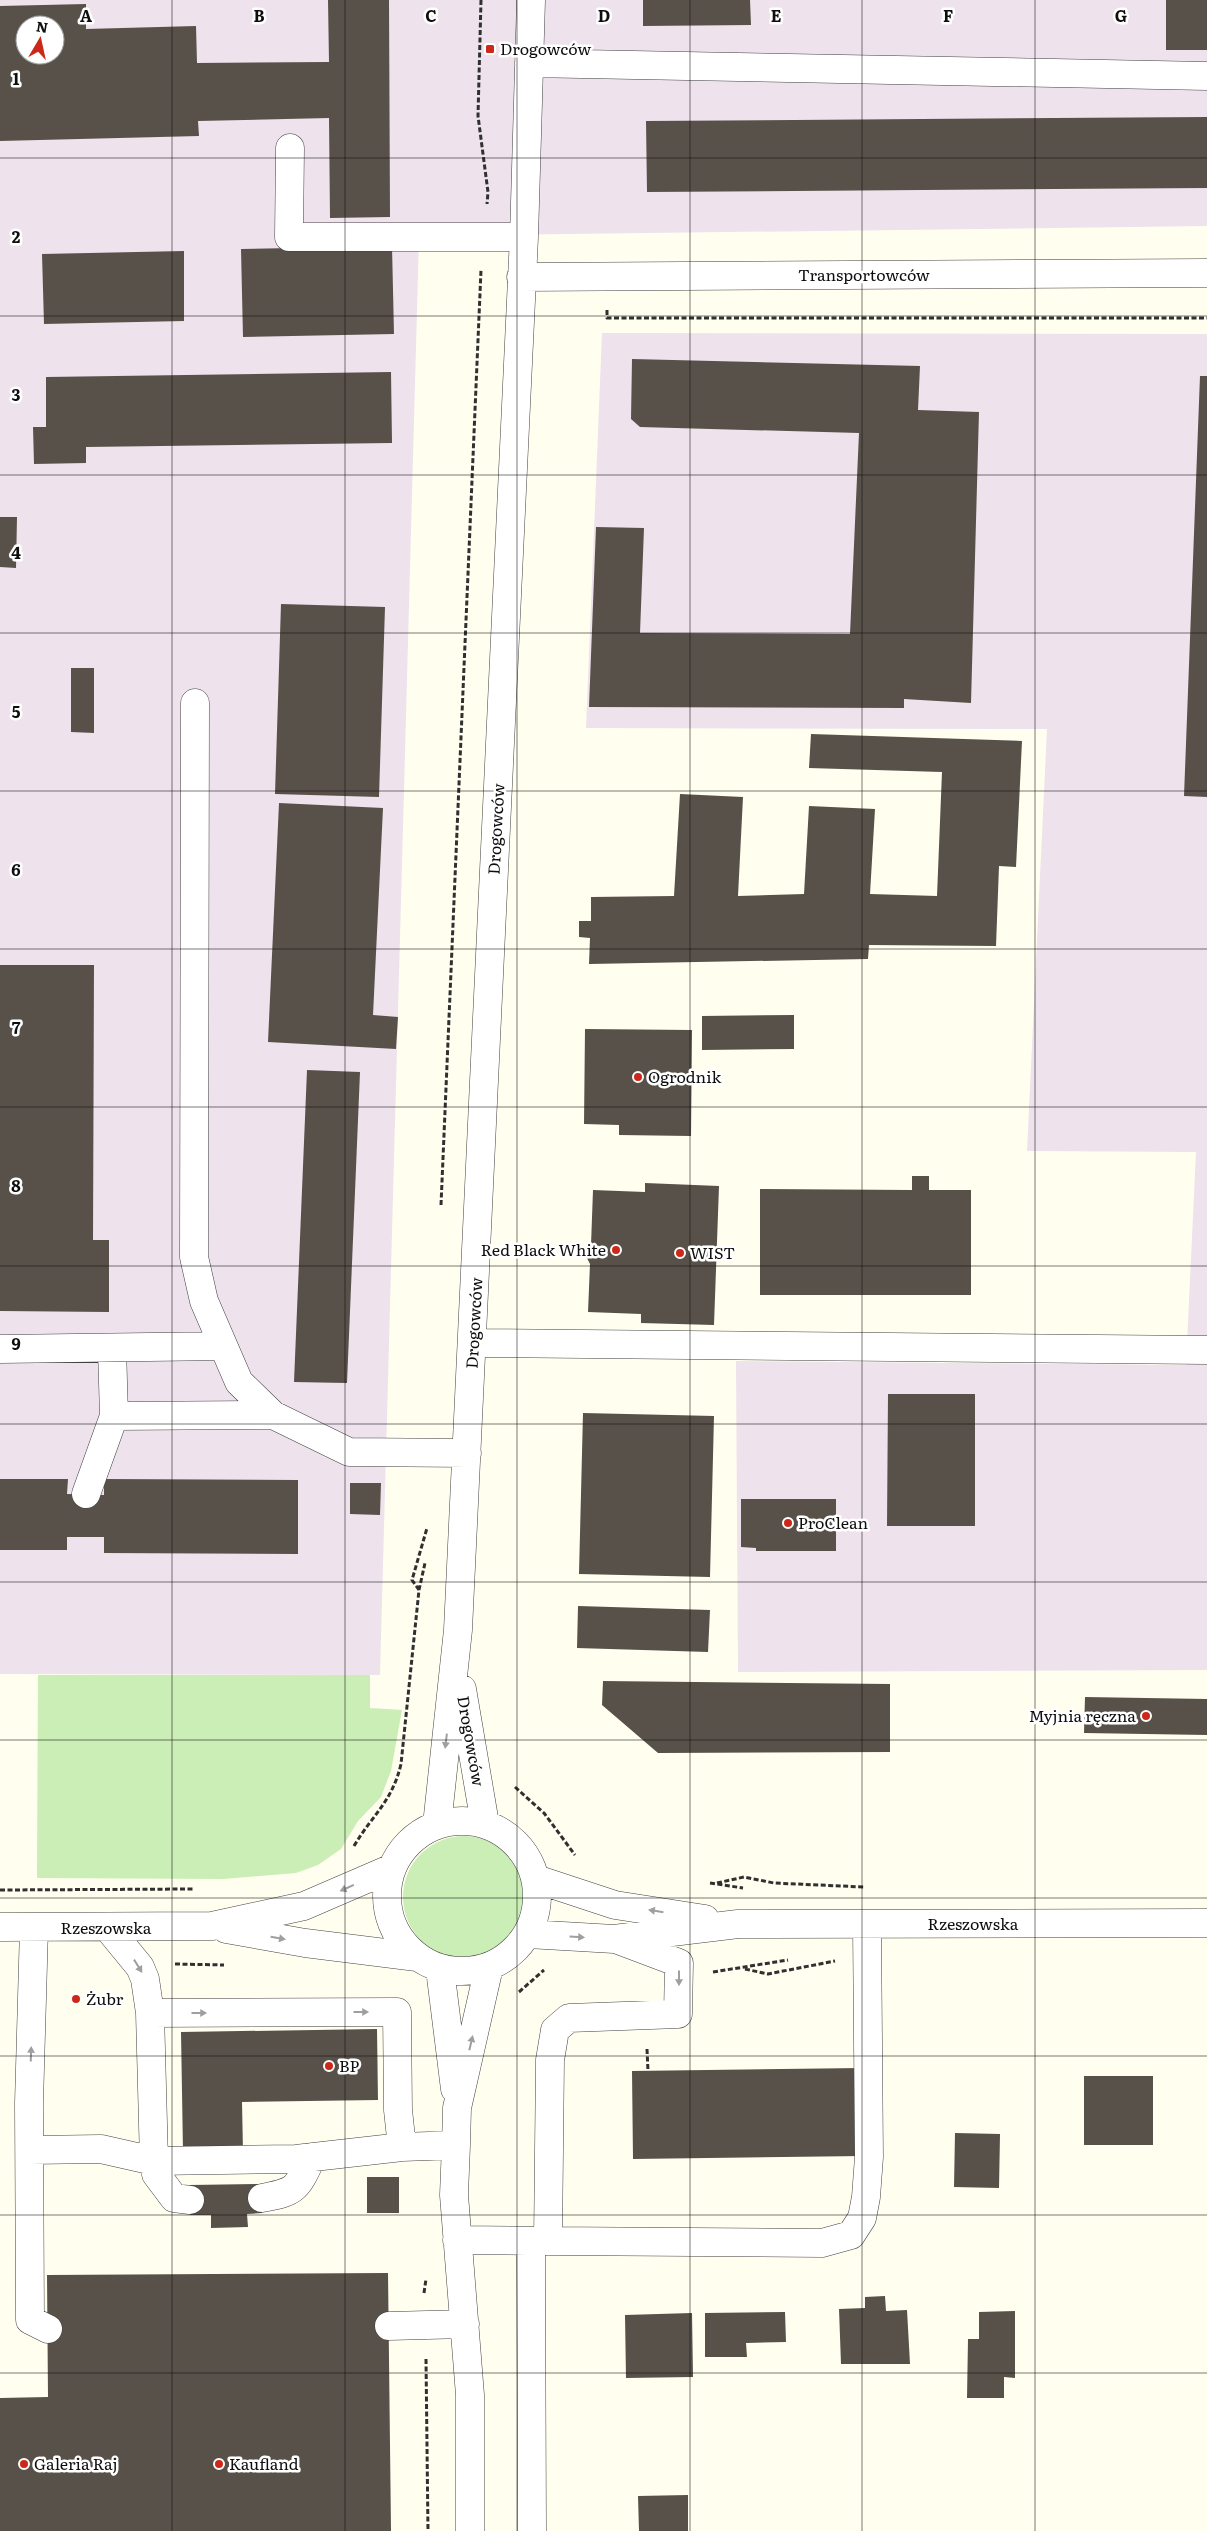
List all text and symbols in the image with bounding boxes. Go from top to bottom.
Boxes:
text: A [80,3,92,27]
text: B [253,3,265,27]
text: C [425,3,437,27]
text: D [598,3,610,27]
text: E [771,3,782,27]
text: F [943,3,953,27]
text: G [1115,3,1127,27]
north arrow [15,15,65,65]
text: N [35,15,50,37]
place label: Drogowców [500,36,591,60]
marker: Drogowców [484,43,496,55]
text: 1 [13,66,20,90]
text: 2 [12,224,21,248]
street label: Transportowców [798,262,930,286]
text: 3 [12,382,21,406]
text: 4 [11,540,21,564]
text: 5 [12,699,21,723]
street label: Drogowców [481,783,509,875]
text: 6 [11,857,21,881]
text: 7 [12,1015,21,1039]
place label: Ogrodnik [648,1064,722,1088]
marker: Ogrodnik [632,1071,644,1083]
text: 8 [11,1173,21,1197]
place label: Red Black White [481,1237,606,1261]
place label: WIST [690,1240,735,1264]
marker: Red Black White [610,1244,622,1256]
marker: WIST [674,1247,686,1259]
street label: Drogowców [459,1277,487,1369]
text: 9 [11,1331,21,1355]
place label: ProClean [798,1510,868,1534]
marker: ProClean [782,1517,794,1529]
street label: Drogowców [452,1694,492,1788]
place label: Myjnia ręczna [1029,1703,1136,1727]
marker: Myjnia ręczna [1140,1710,1152,1722]
one-way arrow [442,1733,450,1749]
one-way arrow [340,1884,354,1892]
one-way arrow [647,1907,663,1915]
street label: Rzeszowska [928,1911,1019,1935]
street label: Rzeszowska [61,1915,152,1939]
one-way arrow [569,1933,585,1941]
one-way arrow [270,1934,286,1942]
one-way arrow [134,1960,143,1973]
one-way arrow [674,1970,682,1986]
place label: Żubr [86,1986,124,2010]
marker: Żubr [70,1993,82,2005]
one-way arrow [354,2008,370,2016]
one-way arrow [191,2009,207,2017]
one-way arrow [467,2036,475,2051]
one-way arrow [27,2046,35,2062]
place label: BP [339,2053,360,2077]
marker: BP [323,2060,335,2072]
place label: Galeria Raj [34,2451,117,2475]
place label: Kaufland [229,2451,299,2475]
marker: Galeria Raj [18,2458,30,2470]
marker: Kaufland [213,2458,225,2470]

